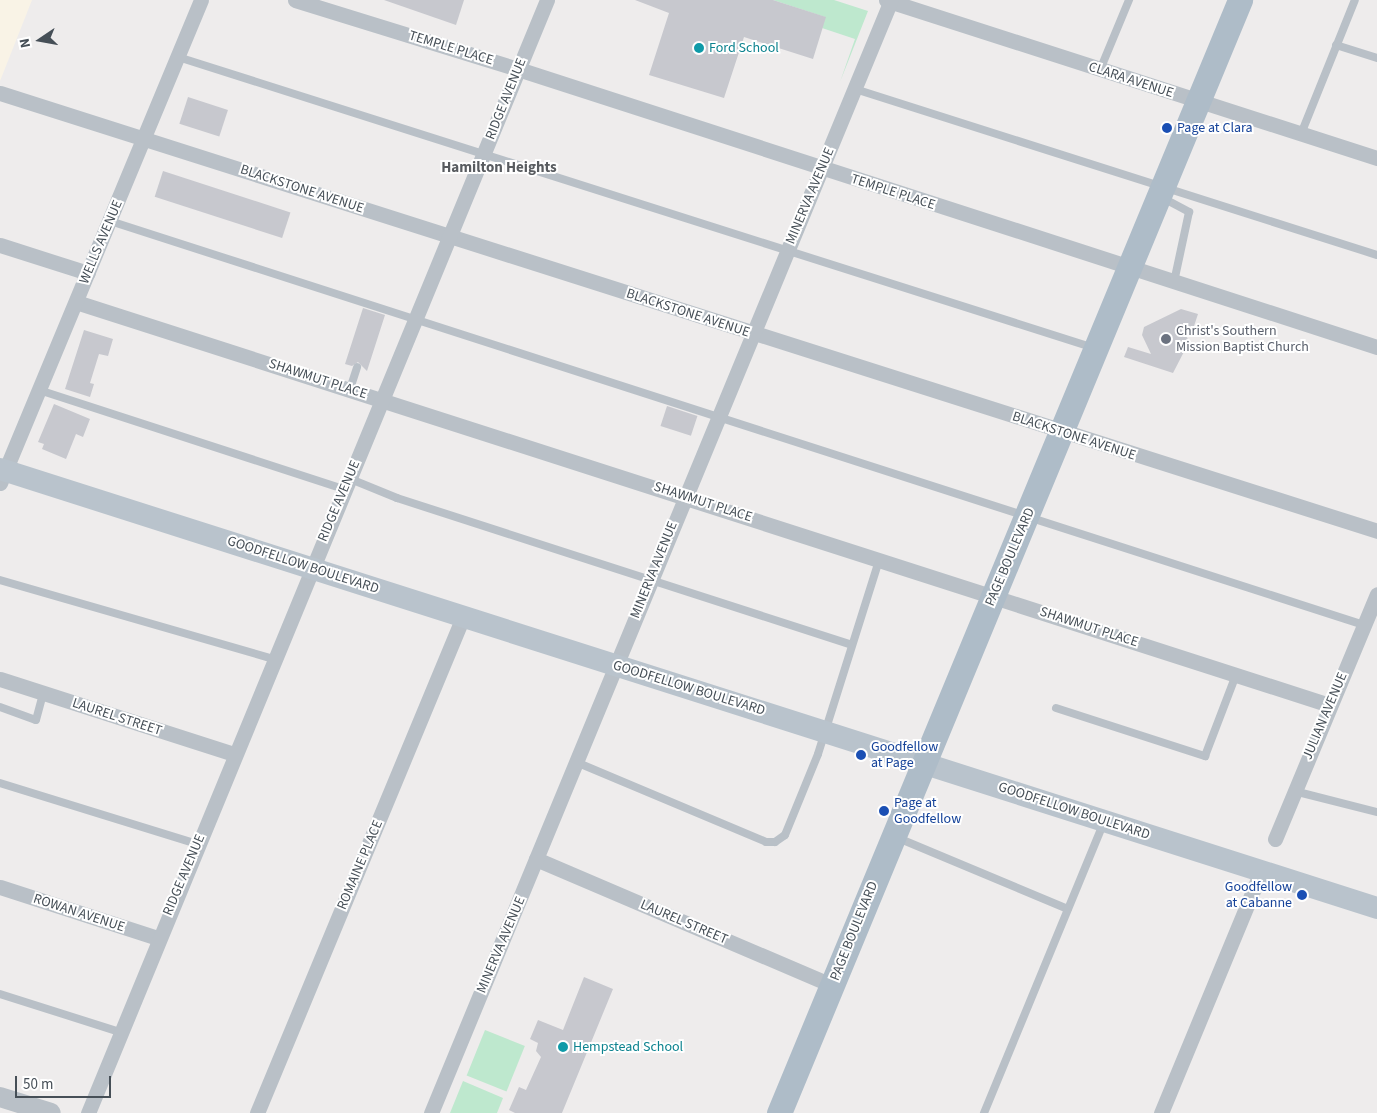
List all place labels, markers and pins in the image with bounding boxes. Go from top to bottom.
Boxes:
place label: Ford School [709,40,779,56]
marker: Ford School [693,42,705,54]
place label: Page at Clara [1177,120,1253,136]
marker: Page at Clara [1161,122,1173,134]
place label: Christ's Southern Mission Baptist Church [1176,323,1309,356]
marker: Christ's Southern Mission Baptist Church [1160,333,1172,345]
place label: Goodfellow at Page [871,739,938,772]
marker: Goodfellow at Page [855,749,867,761]
place label: Page at Goodfellow [894,795,961,828]
marker: Page at Goodfellow [878,805,890,817]
place label: Goodfellow at Cabanne [1225,879,1292,912]
marker: Goodfellow at Cabanne [1296,889,1308,901]
place label: Hempstead School [573,1039,683,1055]
marker: Hempstead School [557,1041,569,1053]

